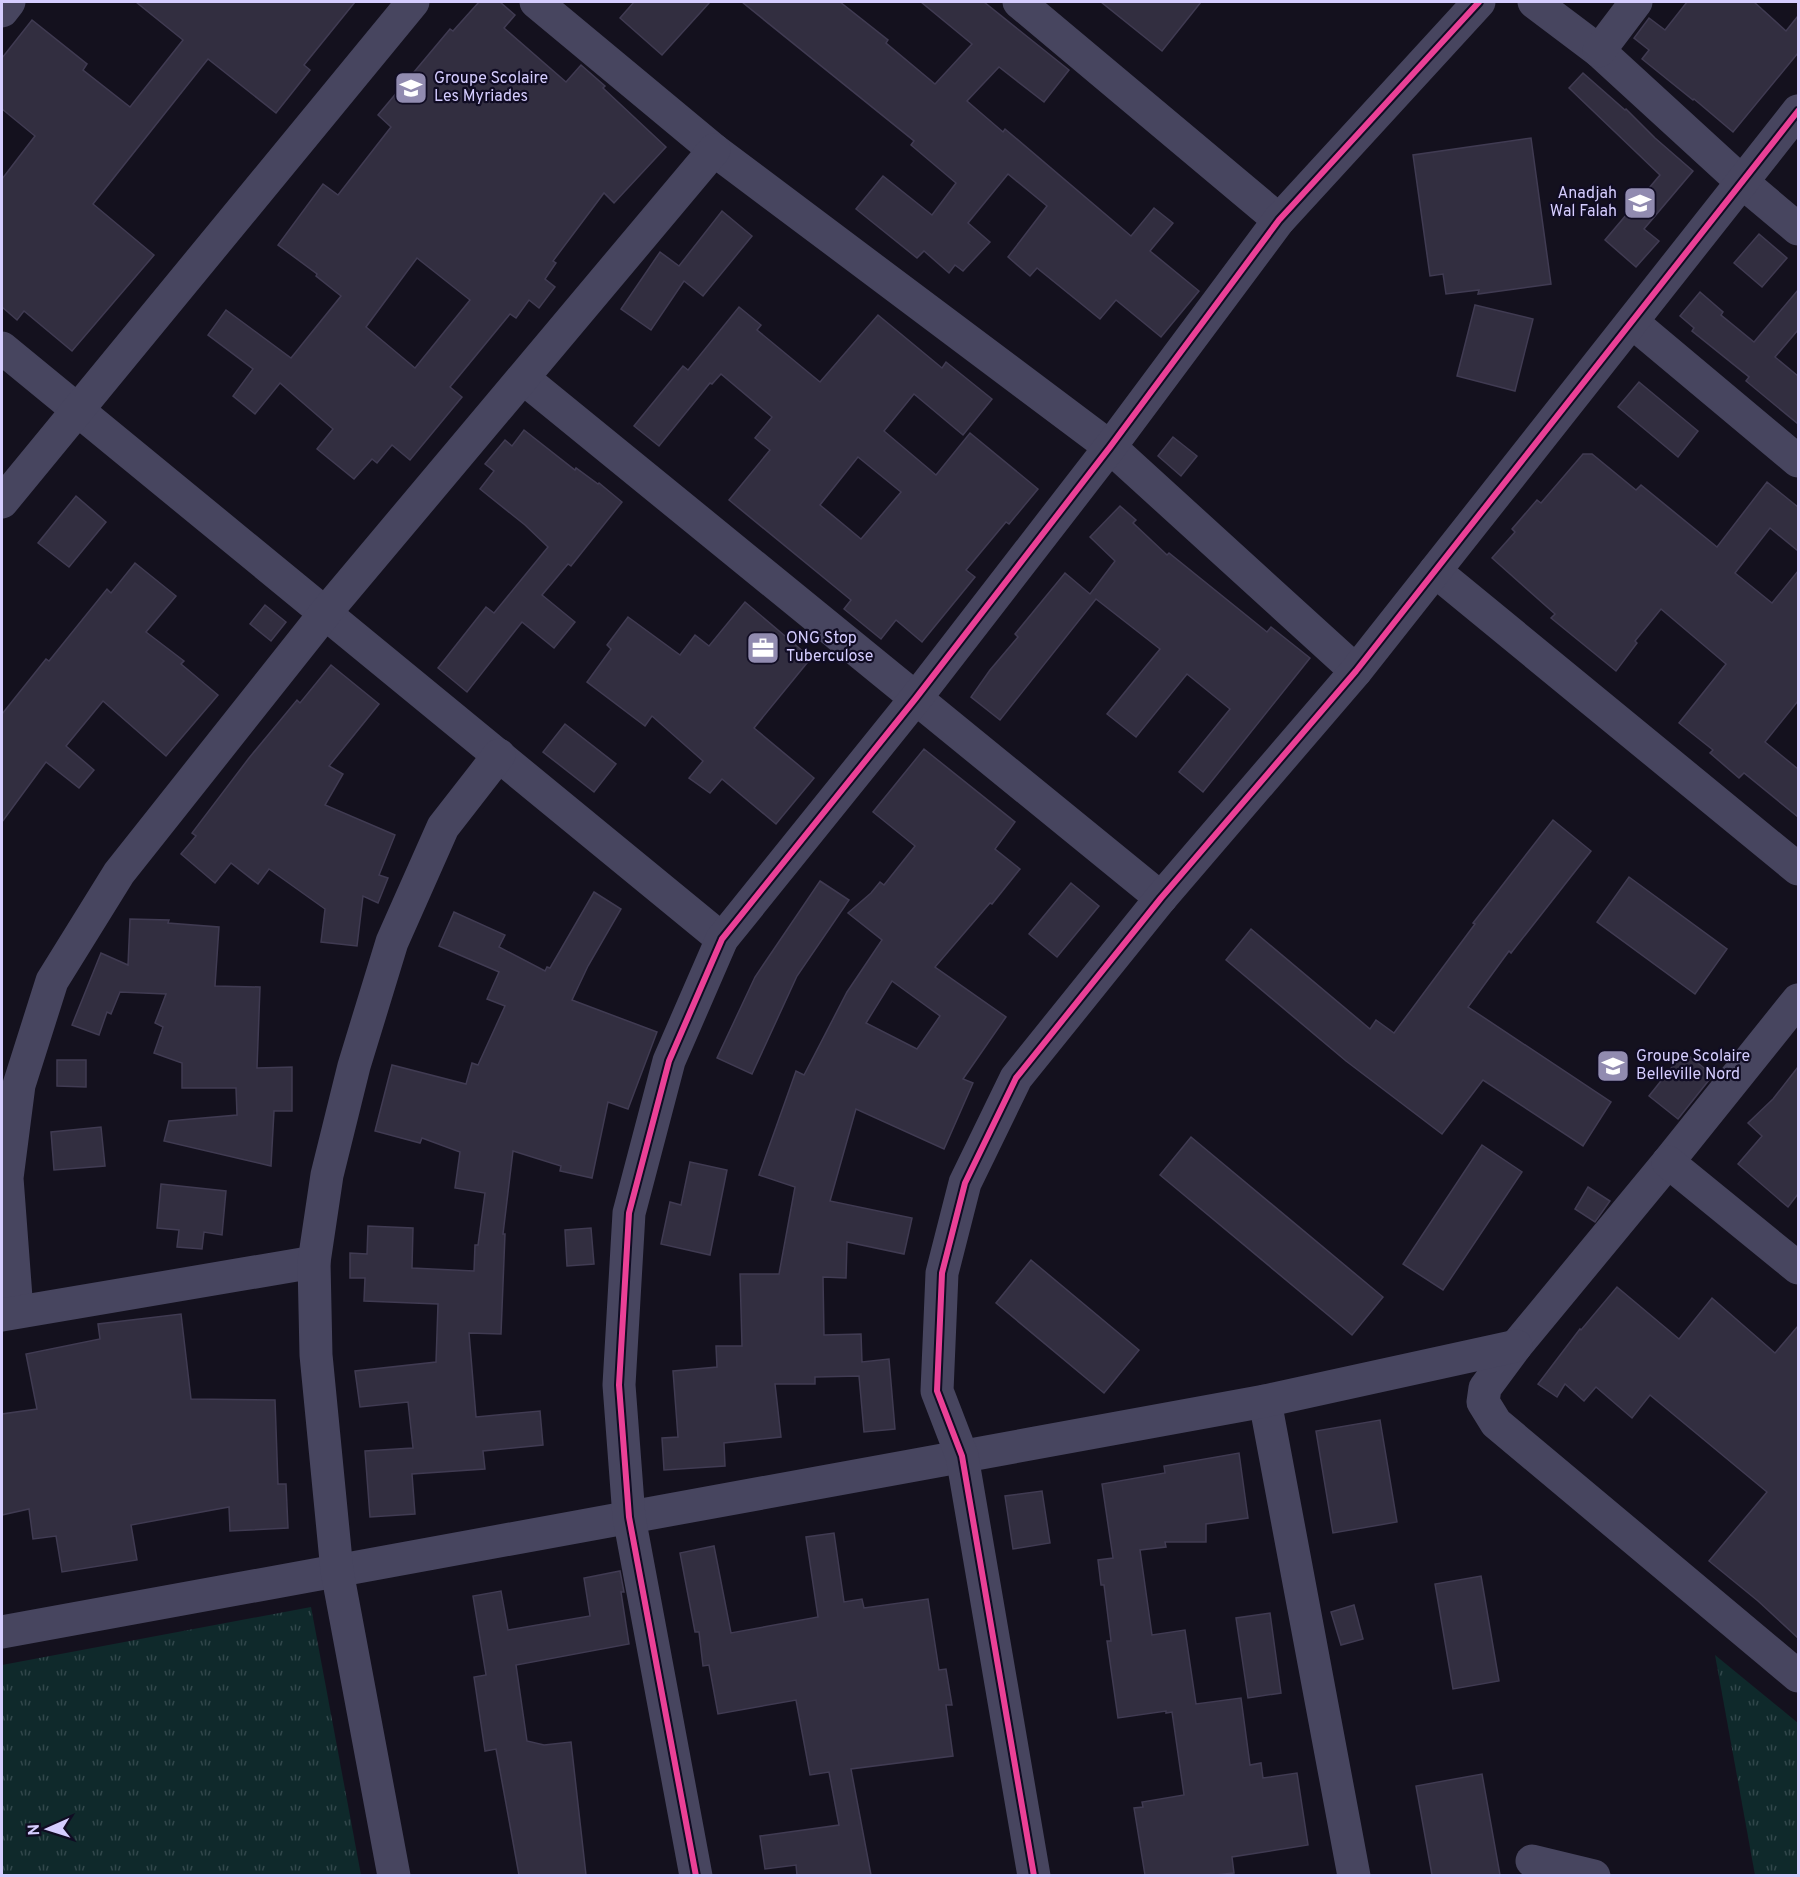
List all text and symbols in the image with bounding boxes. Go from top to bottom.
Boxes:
place label: Groupe Scolaire Les Myriades [434,69,548,107]
school or university icon: Groupe Scolaire Les Myriades [393,70,429,106]
place label: Anadjah Wal Falah [1550,184,1617,222]
school or university icon: Anadjah Wal Falah [1622,185,1658,221]
place label: ONG Stop Tuberculose [786,629,873,667]
office icon: ONG Stop Tuberculose [745,630,781,666]
place label: Groupe Scolaire Belleville Nord [1636,1047,1750,1085]
school or university icon: Groupe Scolaire Belleville Nord [1595,1048,1631,1084]
north arrow [18,1799,78,1859]
text: N [25,1823,45,1836]

